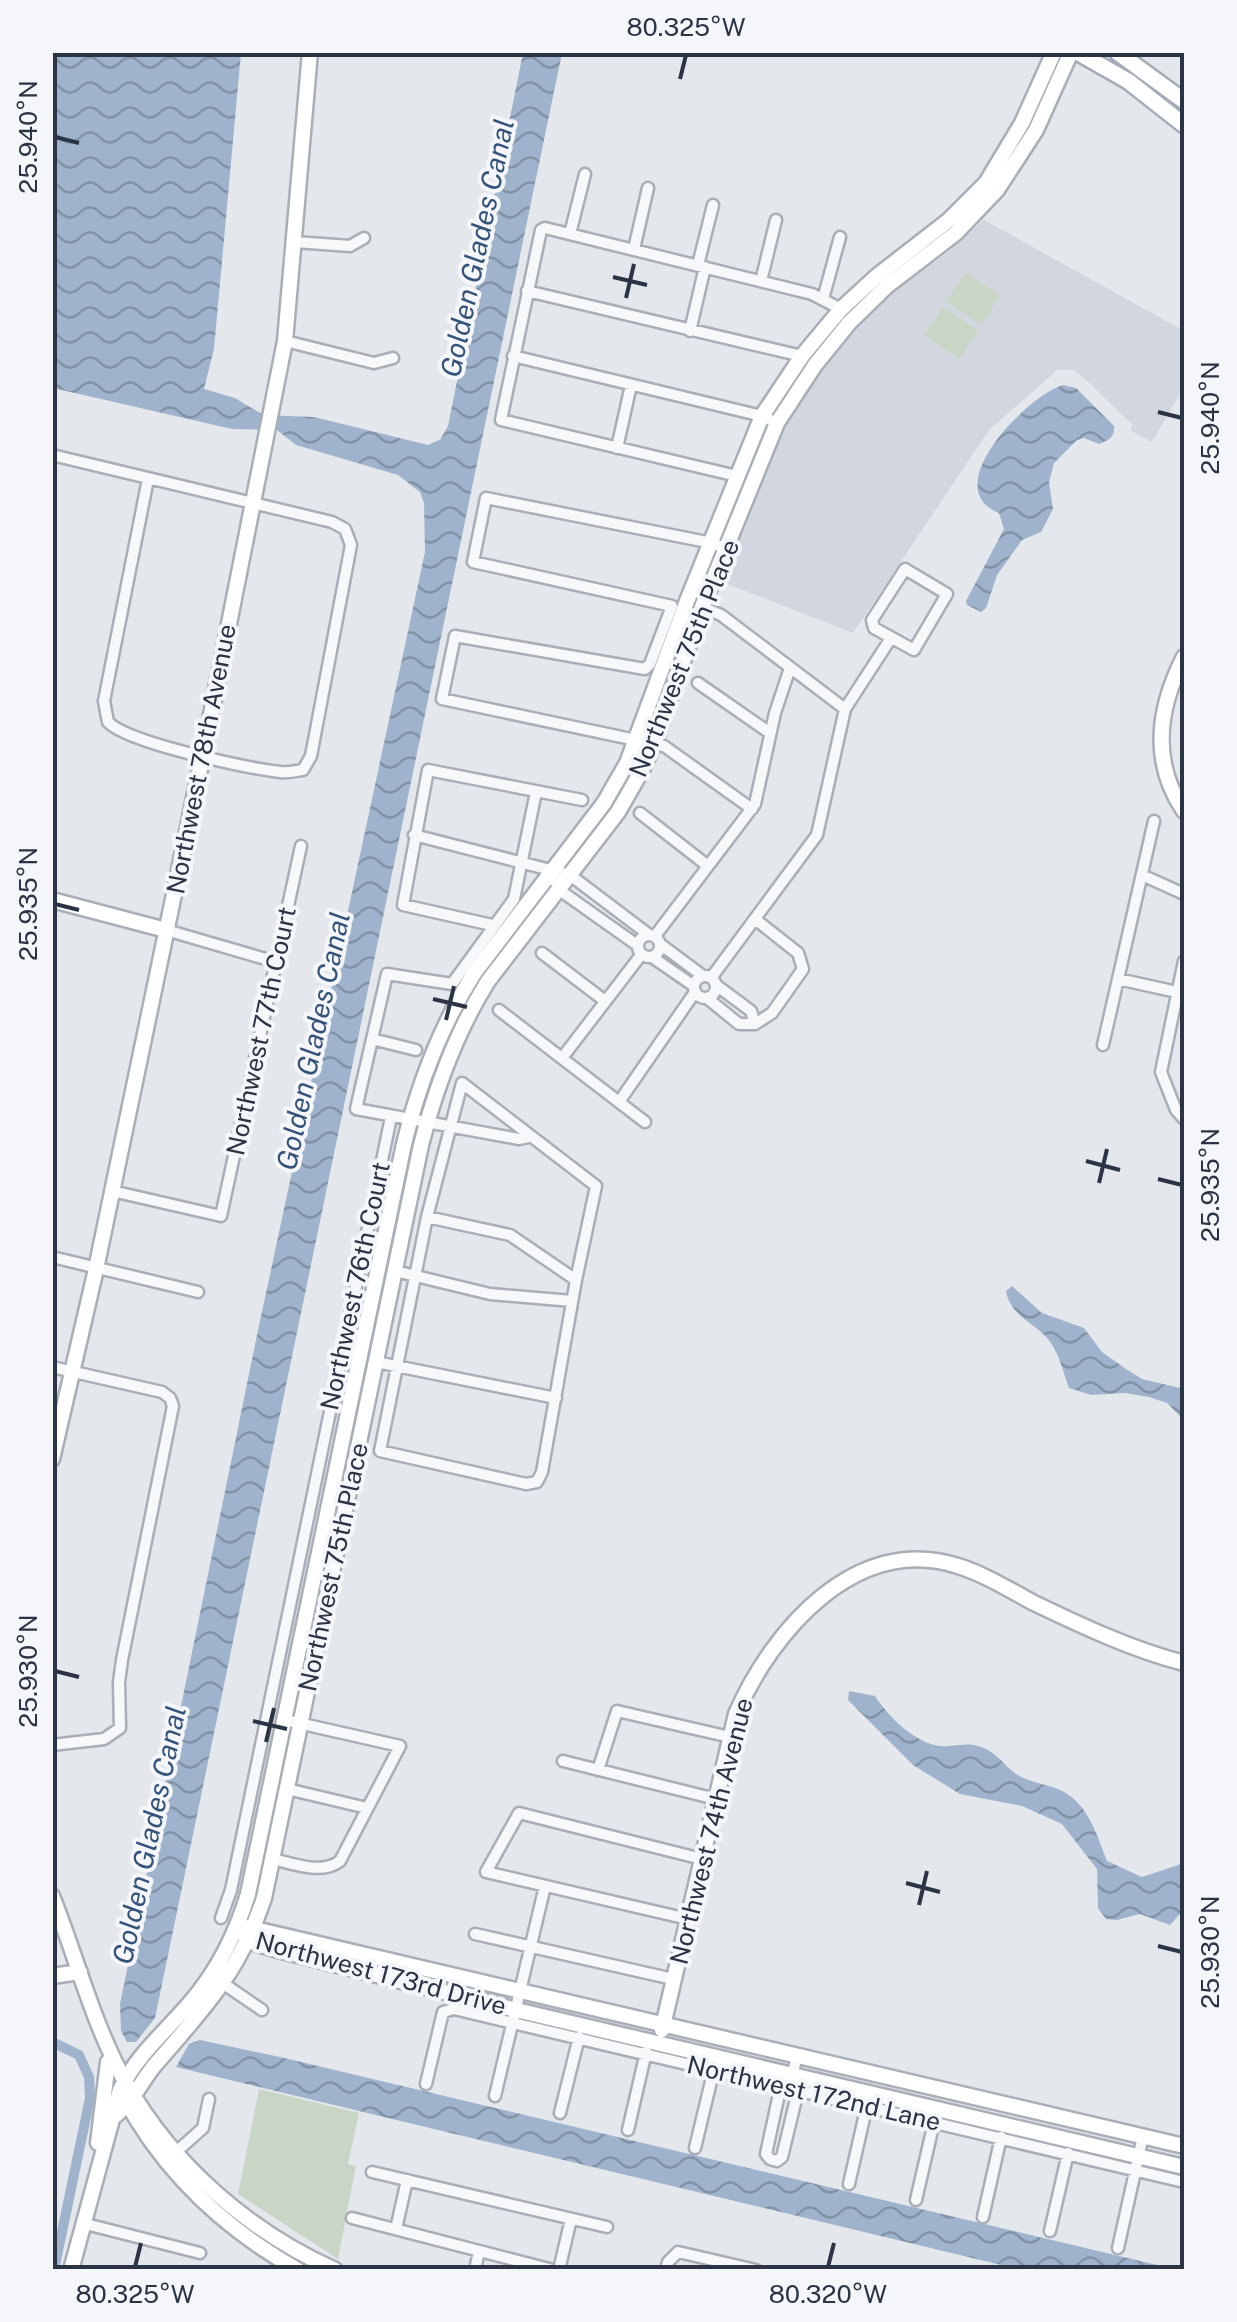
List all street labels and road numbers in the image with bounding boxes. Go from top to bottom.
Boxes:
street label: Northwest 75th Place [623,535,745,781]
street label: Northwest 78th Avenue [160,622,242,896]
street label: Northwest 77th Court [220,904,302,1158]
street label: Northwest 76th Court [314,1159,396,1413]
street label: Northwest 75th Place [292,1440,374,1694]
street label: Northwest 74th Avenue [663,1695,759,1967]
street label: Northwest 173rd Drive [252,1925,510,2021]
street label: Northwest 172nd Lane [684,2049,944,2137]

